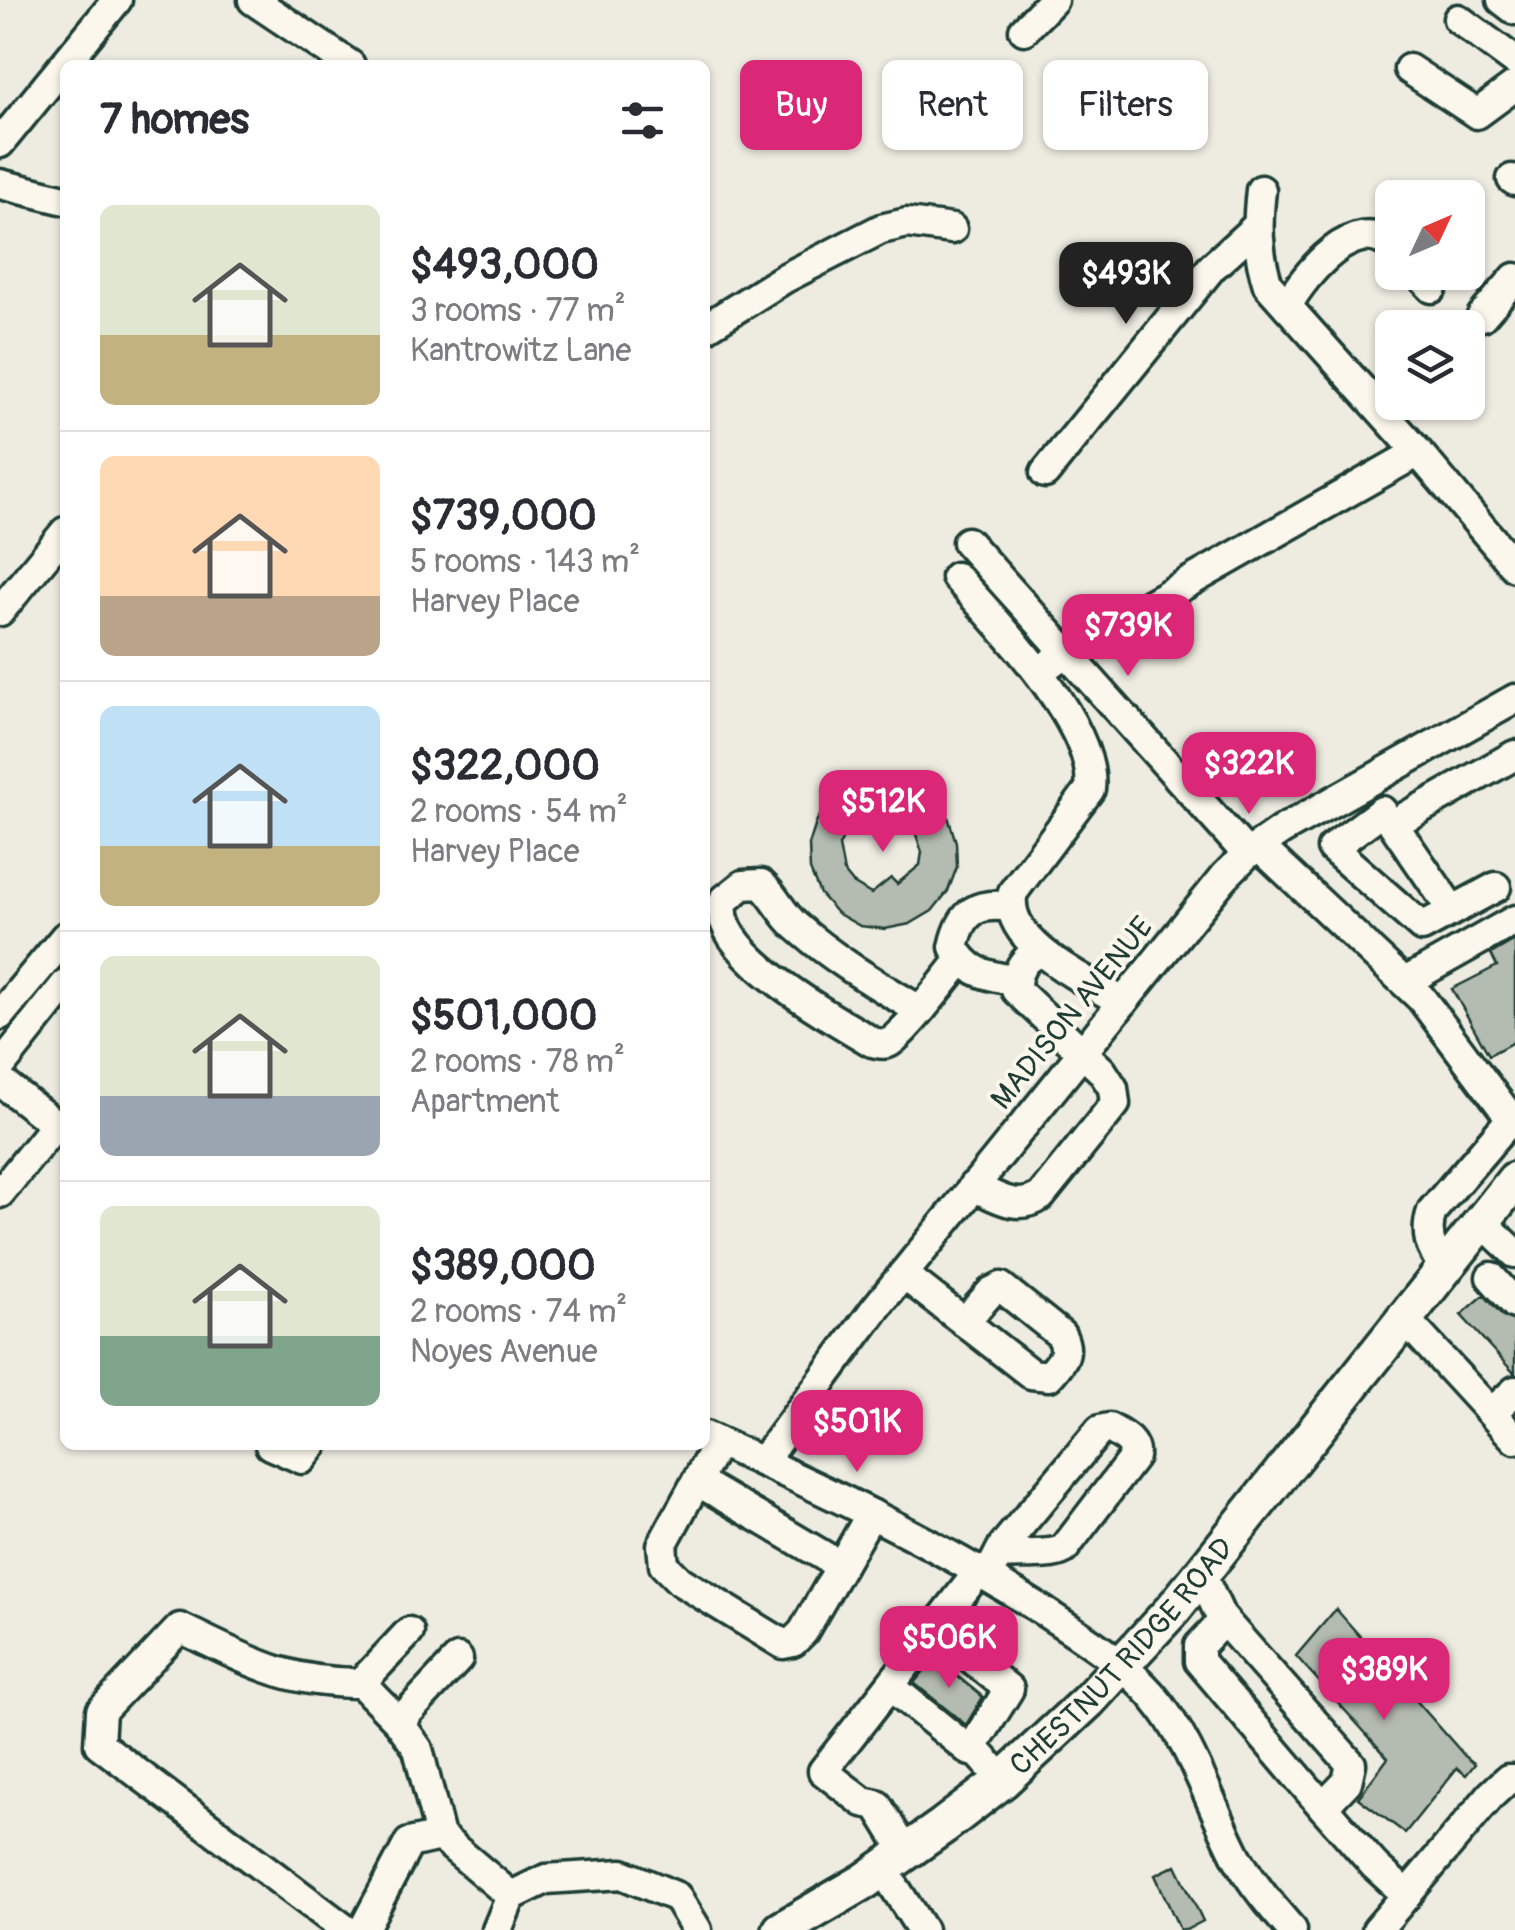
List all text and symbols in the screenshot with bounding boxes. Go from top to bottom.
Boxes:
chip: Buy [740,60,862,150]
chip: Rent [882,60,1023,150]
chip: Filters [1043,60,1208,150]
icon: filters [615,93,670,148]
text: 7 homes [100,94,249,146]
north arrow [1375,180,1485,290]
map controls [1375,180,1485,420]
text: $493,000 [410,239,599,291]
pin: $493K [1056,242,1196,327]
icon: home [180,245,300,365]
text: $493K [1081,254,1171,294]
text: 3 rooms · 77 m² [410,291,626,331]
button: layers [1375,310,1485,420]
text: Kantrowitz Lane [410,331,631,371]
text: $739,000 [410,490,597,542]
icon: home [180,496,300,616]
text: 5 rooms · 143 m² [410,542,640,582]
text: Harvey Place [410,582,580,622]
pin: $739K [1058,594,1198,679]
text: $739K [1084,606,1172,646]
pin: $322K [1179,732,1319,817]
text: $322,000 [410,740,600,792]
text: $322K [1204,744,1294,784]
icon: home [180,746,300,866]
pin: $512K [813,770,953,855]
text: $512K [841,782,925,822]
text: 2 rooms · 54 m² [410,792,628,832]
text: Harvey Place [410,832,580,872]
street label: MADISON AVENUE [983,909,1161,1117]
text: $501,000 [410,990,597,1042]
icon: home [180,996,300,1116]
text: 2 rooms · 78 m² [410,1042,625,1082]
text: Apartment [410,1082,559,1122]
text: $389,000 [410,1240,596,1292]
icon: home [180,1246,300,1366]
text: 2 rooms · 74 m² [410,1292,627,1332]
text: Noyes Avenue [410,1332,598,1372]
pin: $501K [787,1390,927,1475]
text: $501K [813,1402,901,1442]
street label: CHESTNUT RIDGE ROAD [1002,1530,1241,1783]
pin: $506K [879,1606,1019,1691]
text: $506K [902,1618,996,1658]
pin: $389K [1314,1638,1454,1723]
text: $389K [1340,1650,1428,1690]

